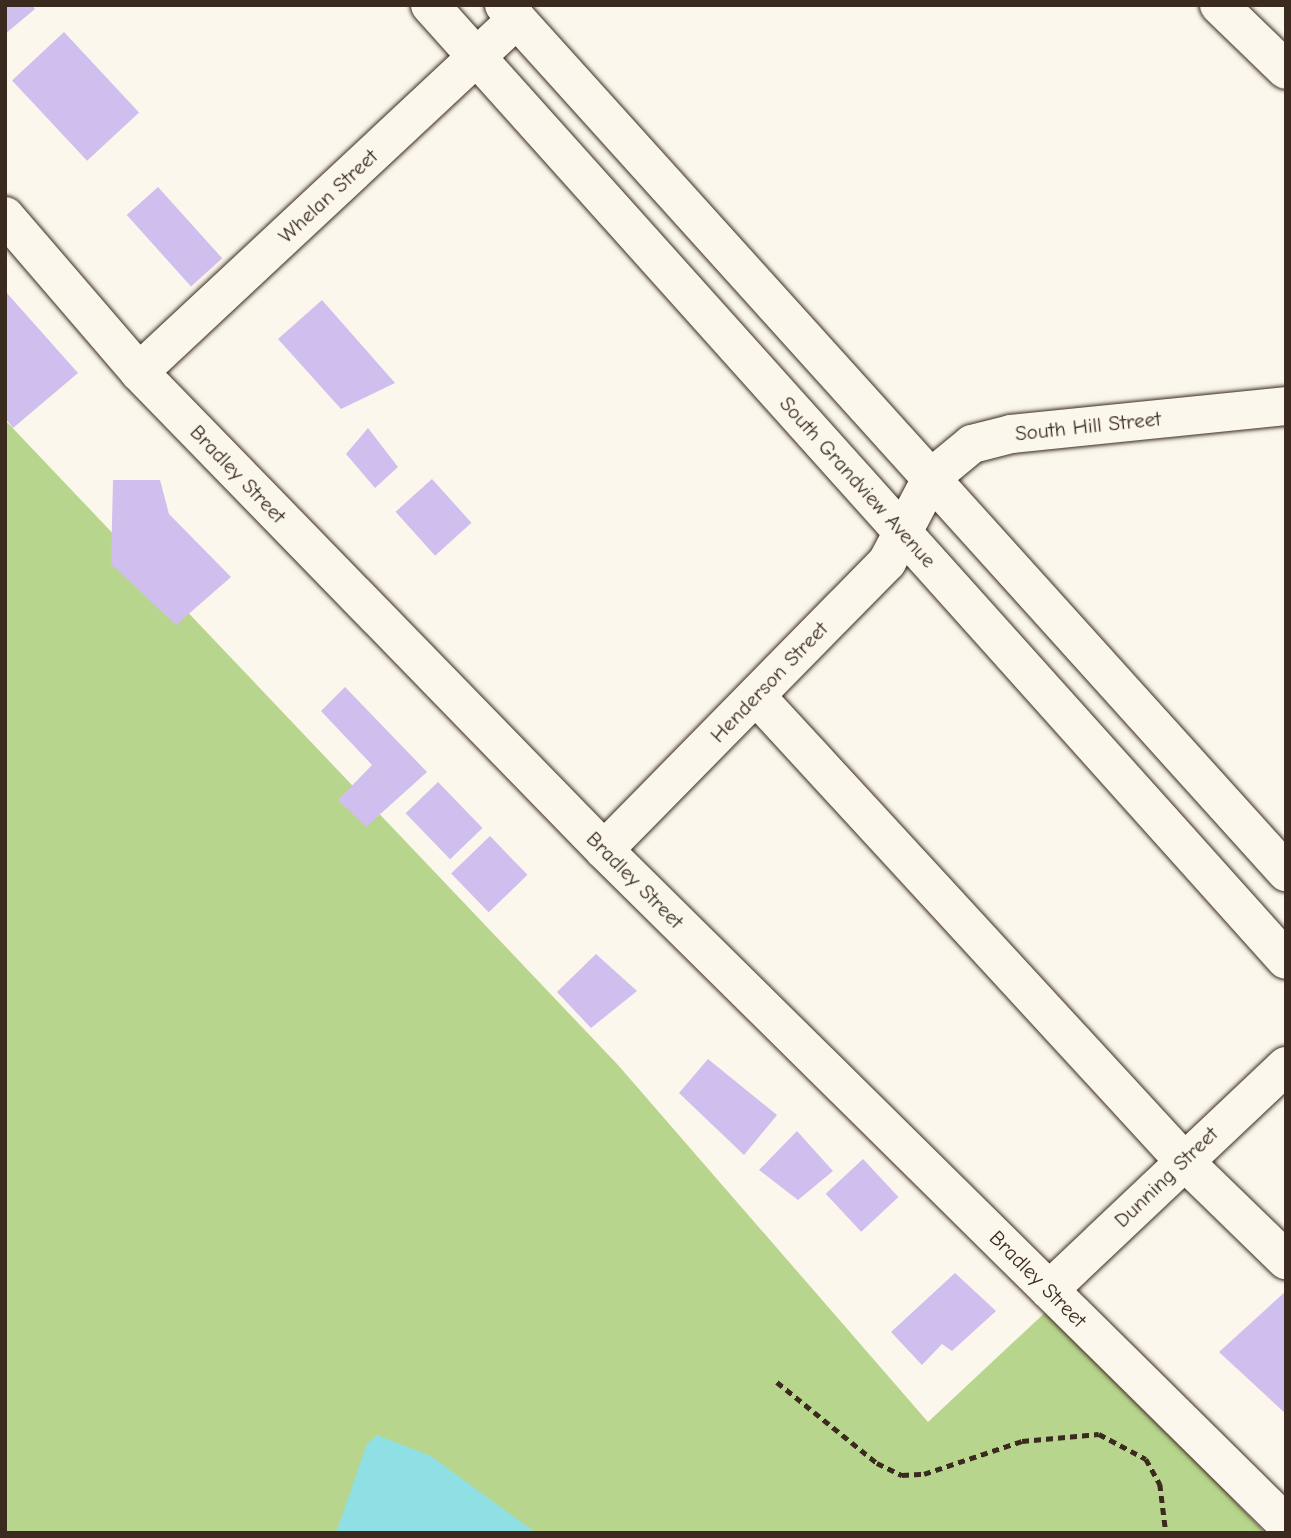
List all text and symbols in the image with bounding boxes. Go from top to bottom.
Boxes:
street label: Whelan Street [273,144,383,248]
street label: South Grandview Avenue [774,391,942,573]
street label: South Hill Street [1014,406,1162,446]
street label: Bradley Street [185,420,291,528]
street label: Henderson Street [705,616,833,748]
street label: Bradley Street [581,826,689,934]
street label: Dunning Street [1109,1121,1223,1233]
street label: Bradley Street [984,1225,1092,1333]

